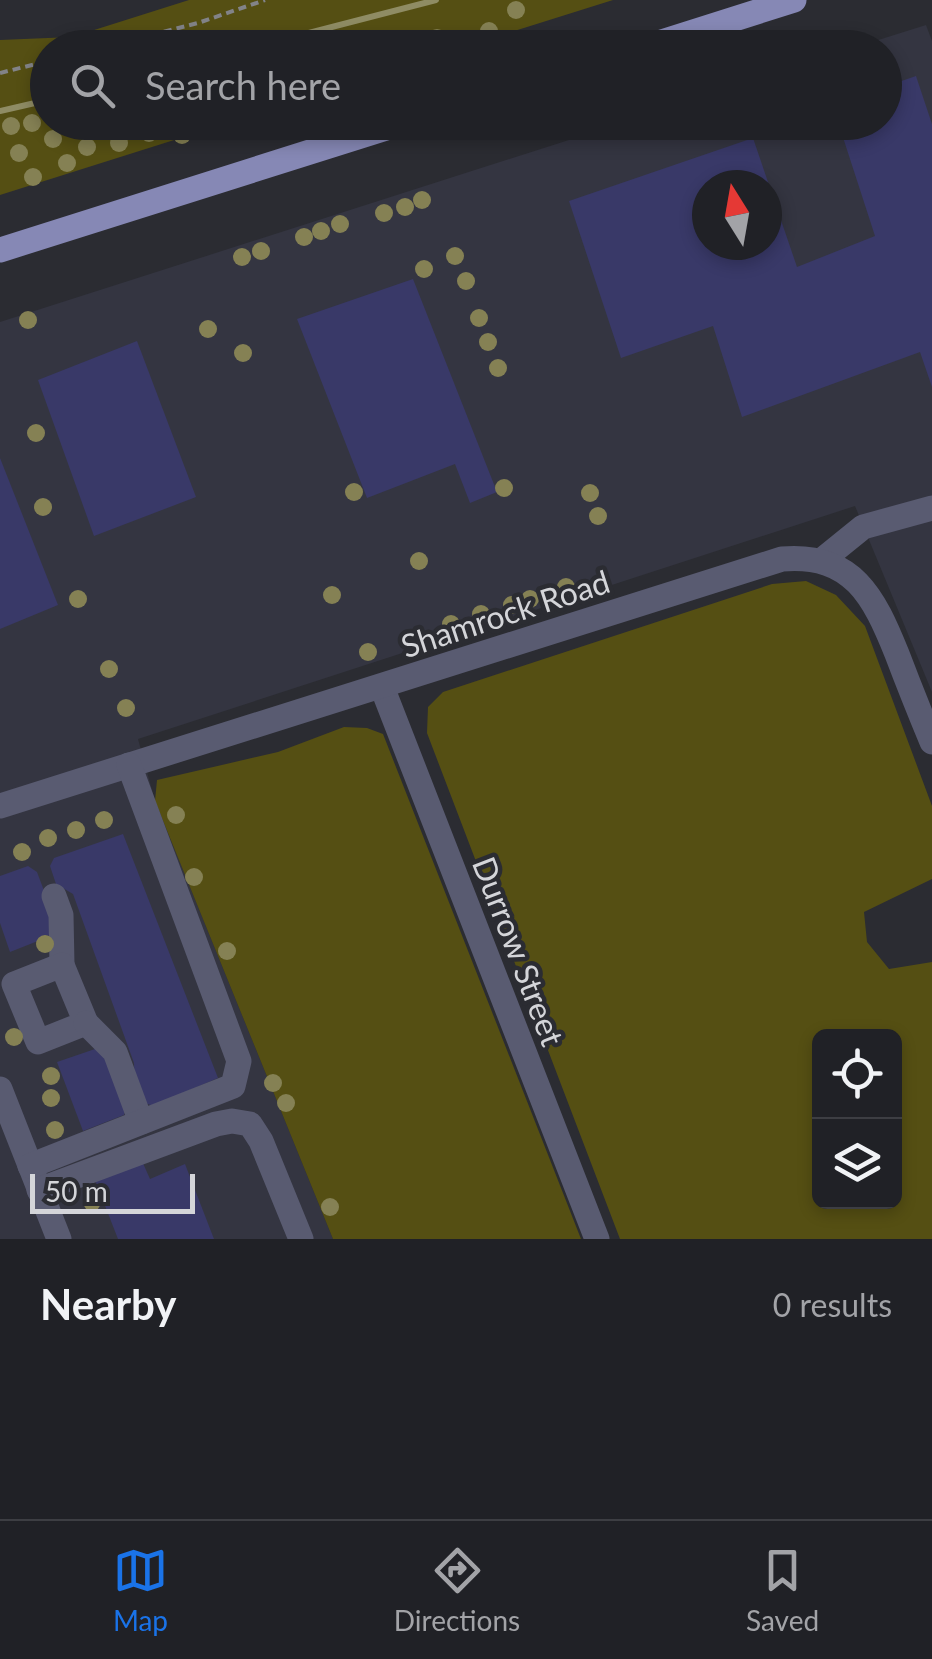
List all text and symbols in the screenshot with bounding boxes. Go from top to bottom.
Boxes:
search box [30,30,902,140]
icon: search [65,58,120,113]
text: Search here [145,62,341,108]
north arrow [692,170,782,260]
street label: Shamrock Road [396,561,614,665]
street label: Durrow Street [465,851,573,1052]
map controls [812,1029,902,1209]
button: locate [812,1029,902,1119]
button: layers [812,1119,902,1209]
scale bar [30,1169,195,1214]
text: 50 m [45,1174,108,1208]
text: Nearby [40,1279,177,1329]
text: 0 results [773,1285,892,1324]
tab: Map [113,1543,168,1637]
tab: Directions [394,1543,520,1637]
tab: Saved [746,1543,819,1637]

